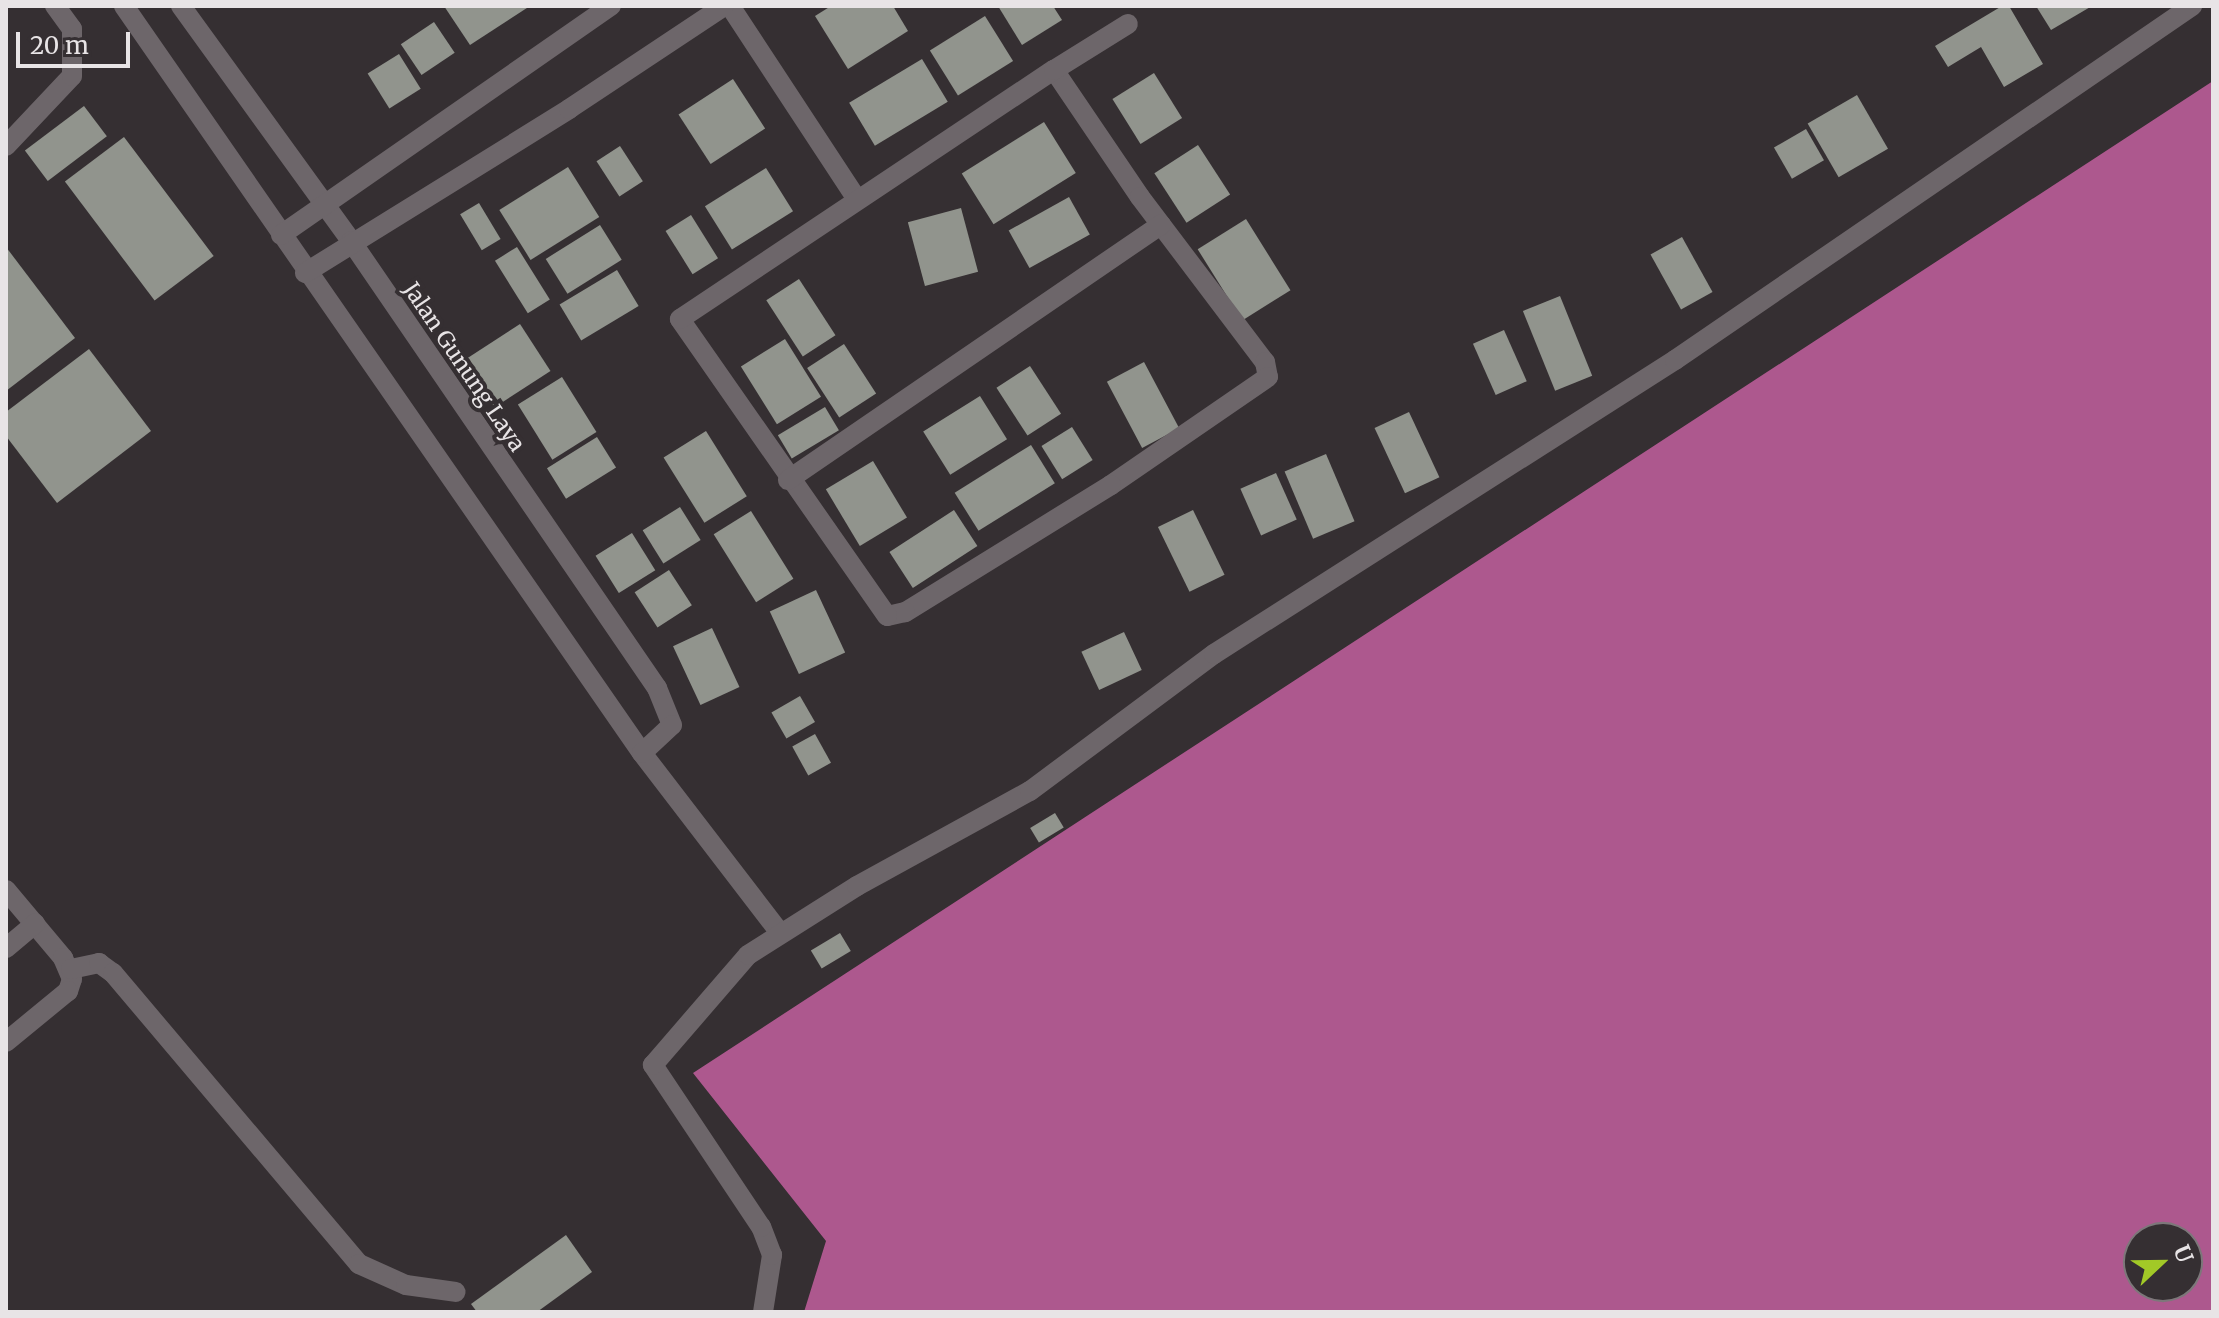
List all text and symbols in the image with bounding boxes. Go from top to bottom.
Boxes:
scale bar [20,16,134,66]
text: 20 m [30,30,89,61]
street label: Jalan Gunung Laya [398,277,530,457]
north arrow [2123,1222,2203,1302]
text: U [2167,1241,2199,1267]

